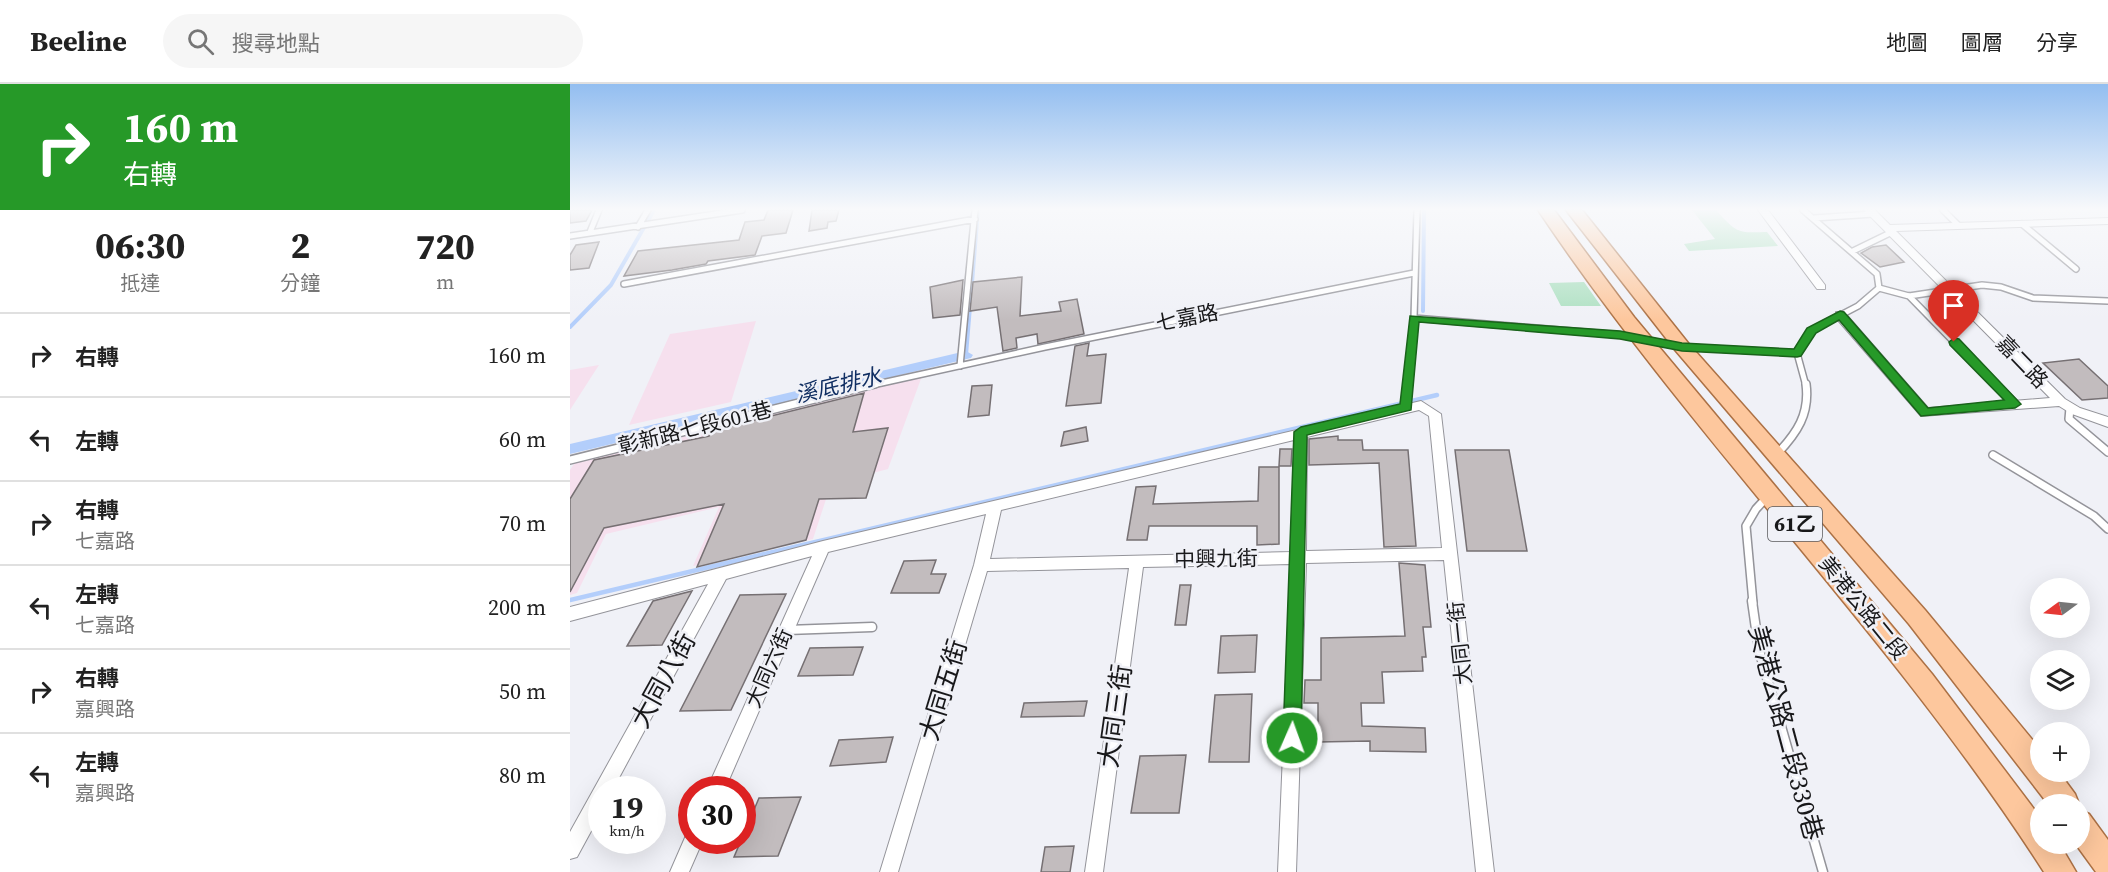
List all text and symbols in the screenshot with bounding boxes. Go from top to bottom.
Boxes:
search box [163,14,583,68]
text: Beeline [30,22,127,60]
icon: search [184,25,217,58]
text: 搜尋地點 [232,28,320,58]
text: 地圖 [1886,28,1928,57]
text: 圖層 [1961,28,2003,57]
text: 分享 [2036,28,2078,57]
text: 160 m [123,98,238,156]
icon: right [24,108,102,186]
text: 右轉 [123,156,177,193]
text: 06:30 [95,221,185,270]
text: 2 [290,221,310,270]
text: 720 [415,222,475,271]
text: m [436,268,454,296]
text: 抵達 [120,269,160,297]
text: 分鐘 [280,269,320,297]
pin [1928,280,1979,342]
icon: arrive [1937,289,1970,322]
street label: 七嘉路 [1153,297,1221,338]
street label: 嘉二路 [1990,329,2055,394]
icon: right [24,339,57,372]
text: 160 m [488,340,546,370]
text: 右轉 [75,342,119,372]
water label: 溪底排水 [792,360,885,410]
street label: 彰新路七段601巷 [615,394,775,461]
icon: left [24,423,57,456]
text: 60 m [499,424,546,454]
text: 左轉 [75,426,119,456]
text: 右轉 [75,495,119,525]
icon: right [24,507,57,540]
road number: 61乙 [1768,507,1822,541]
text: 70 m [499,508,546,538]
text: 七嘉路 [75,527,135,555]
street label: 中興九街 [1174,543,1258,574]
street label: 美港公路二段 [1812,550,1914,666]
north arrow [2030,578,2090,638]
map controls [2030,578,2090,854]
text: 左轉 [75,579,119,609]
icon: left [24,591,57,624]
text: 200 m [488,592,546,622]
street label: 大同一街 [1441,600,1478,686]
text: 七嘉路 [75,611,135,639]
street label: 美港公路二段330巷 [1740,622,1832,844]
street label: 大同六街 [738,624,799,712]
street label: 大同八街 [622,626,704,734]
street label: 大同五街 [911,635,975,745]
button: layers [2030,650,2090,710]
street label: 大同三街 [1090,662,1140,770]
text: 右轉 [75,663,119,693]
icon: right [24,675,57,708]
text: 50 m [499,676,546,706]
text: 嘉興路 [75,695,135,723]
position arrow [1260,706,1324,770]
button: + [2030,722,2090,782]
text: 左轉 [75,747,119,777]
icon: left [24,759,57,792]
text: 80 m [499,760,546,790]
speed limit sign: 30 [678,776,756,854]
text: 嘉興路 [75,779,135,807]
text: 19 [611,787,643,828]
button: − [2030,794,2090,854]
text: km/h [609,820,645,841]

